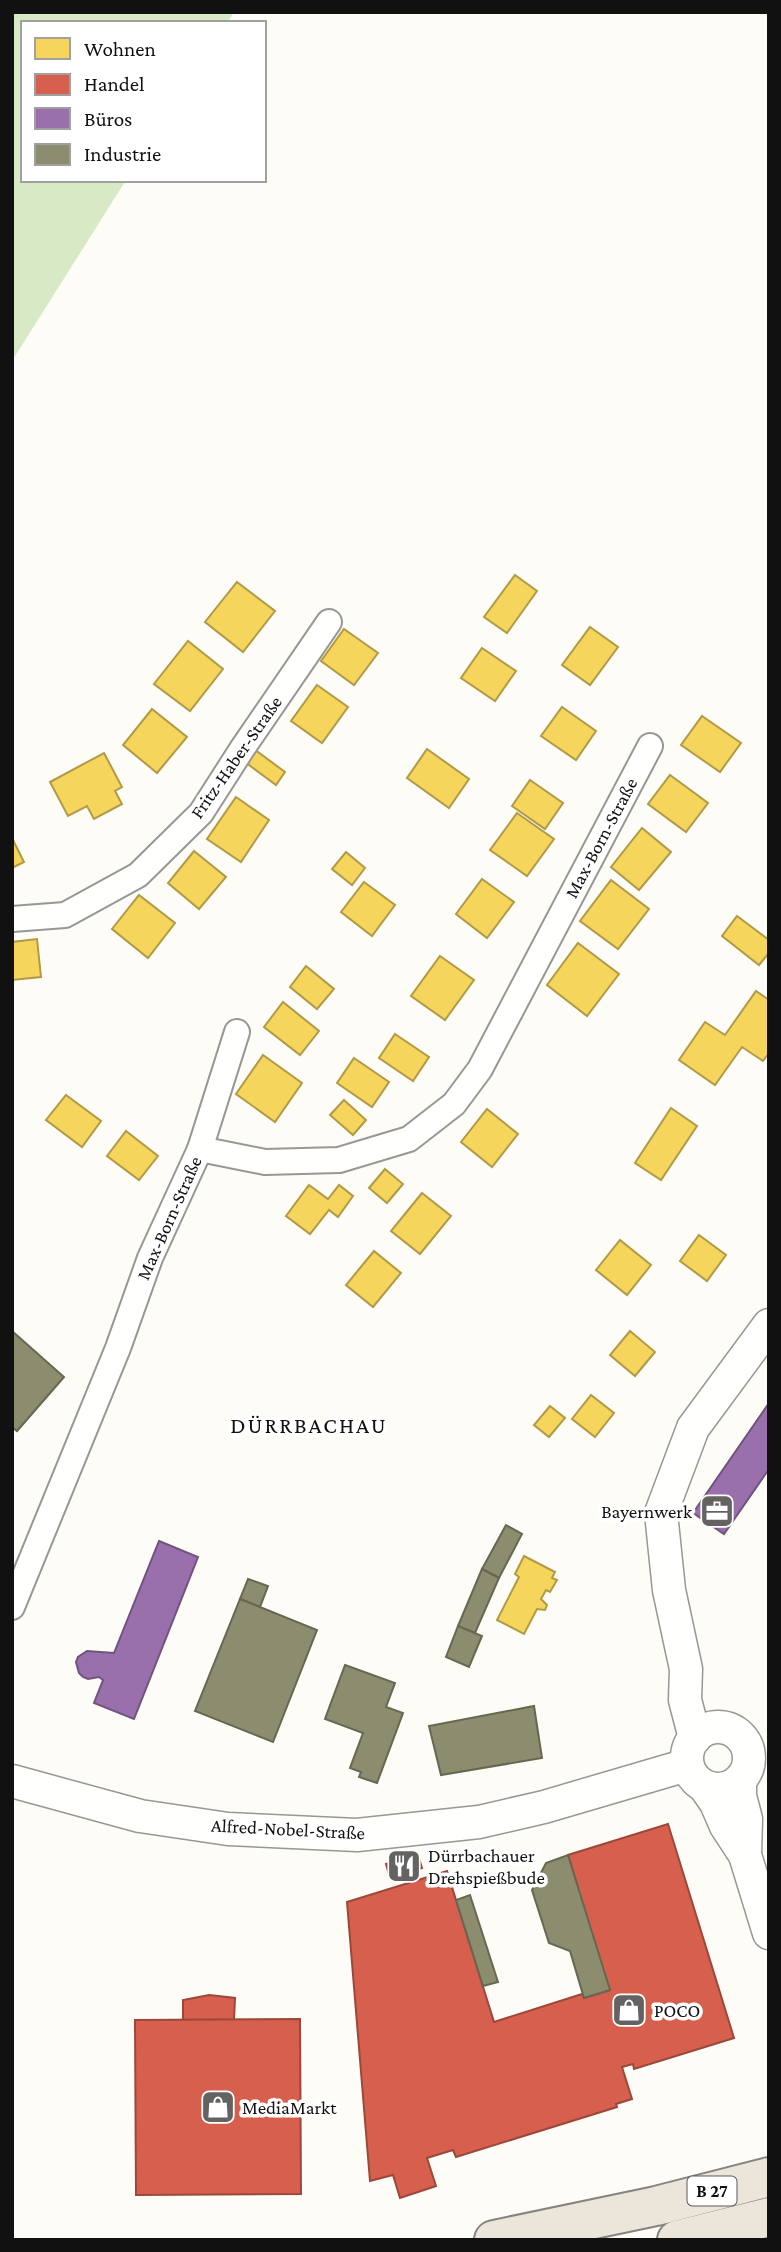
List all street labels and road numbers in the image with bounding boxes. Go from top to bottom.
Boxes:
street label: Fritz-Haber-Straße [186,692,286,822]
street label: Max-Born-Straße [560,774,642,902]
street label: Max-Born-Straße [132,1153,206,1283]
street label: Alfred-Nobel-Straße [210,1814,366,1844]
road number: B 27 [688,2176,736,2206]

